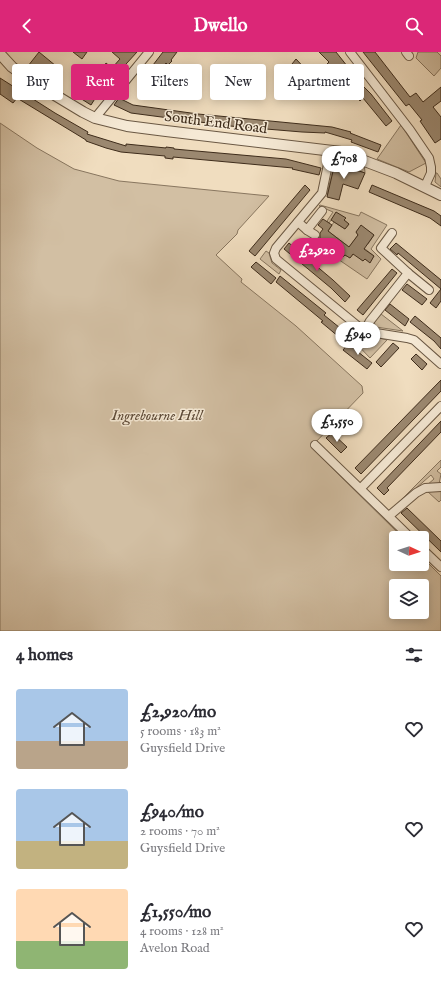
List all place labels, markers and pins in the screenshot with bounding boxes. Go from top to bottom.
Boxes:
pin: £708 [320,146,368,180]
pin: £2,920 [284,238,350,272]
pin: £940 [334,322,382,356]
pin: £1,550 [304,409,370,443]

